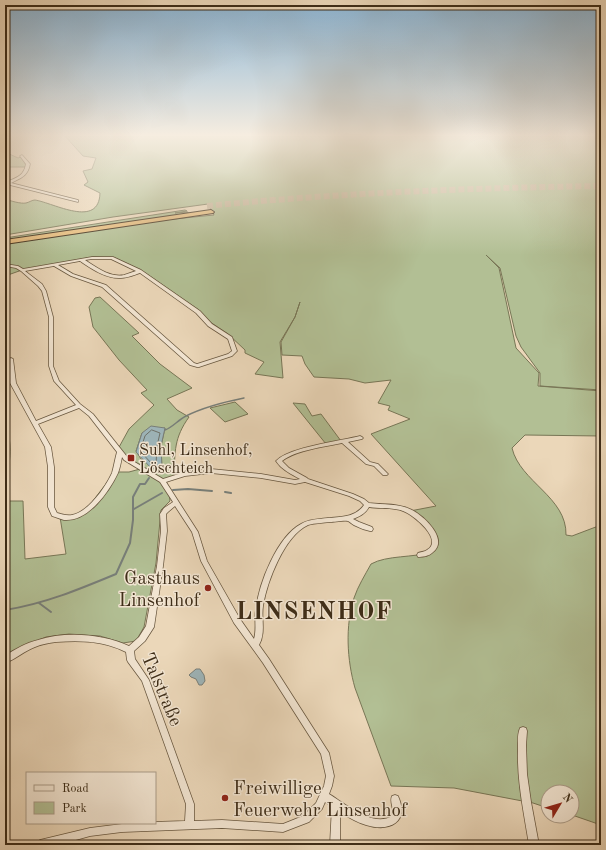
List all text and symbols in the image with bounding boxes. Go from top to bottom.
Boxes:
place label: Suhl, Linsenhof, Löschteich [139,443,252,477]
marker: Suhl, Linsenhof, Löschteich [126,453,136,463]
place label: Gasthaus Linsenhof [119,570,201,611]
marker: Gasthaus Linsenhof [203,583,213,593]
district label: LINSENHOF [236,601,392,625]
street label: Talstraße [137,650,185,730]
legend [26,772,156,824]
place label: Freiwillige Feuerwehr Linsenhof [233,780,408,821]
text: Road [62,783,89,795]
north arrow [540,784,580,824]
text: N [560,792,574,806]
marker: Freiwillige Feuerwehr Linsenhof [220,793,230,803]
text: Park [62,803,87,815]

